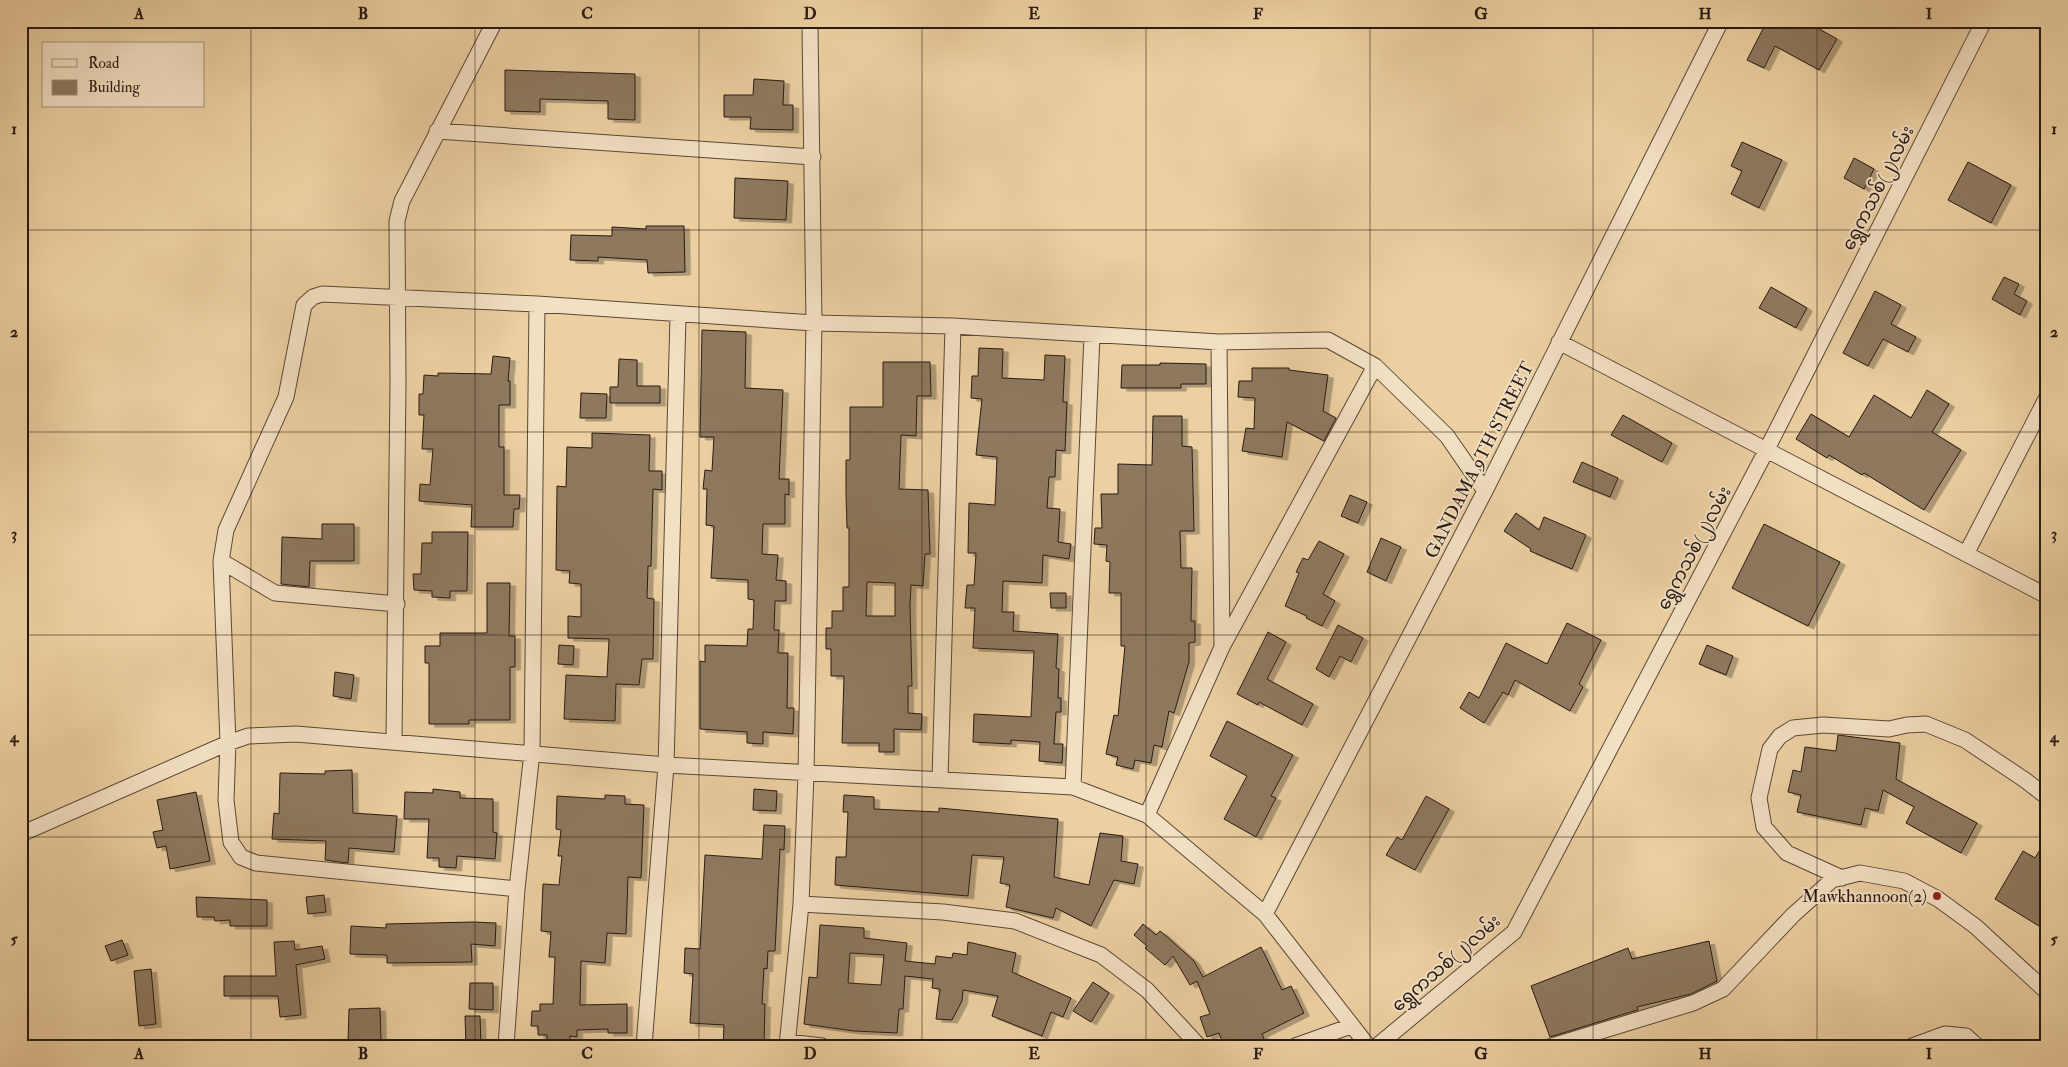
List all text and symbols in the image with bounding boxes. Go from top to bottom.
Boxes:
text: A [133,4,145,24]
text: B [358,4,368,24]
text: C [581,4,593,24]
text: D [803,4,817,24]
text: E [1028,4,1040,24]
text: F [1253,4,1263,24]
text: G [1474,4,1488,24]
text: H [1698,4,1712,24]
text: I [1926,4,1933,24]
legend [42,42,205,108]
text: Road [88,54,120,73]
text: Building [88,78,140,97]
text: 1 [11,119,17,139]
text: 1 [2051,119,2057,139]
street label: ရွှေကသစ်(၂)လမ်း [1835,121,1922,256]
text: 2 [10,322,18,342]
text: 2 [2050,322,2058,342]
street label: GANDAMA 9TH STREET [1420,357,1539,562]
street label: ရွှေကသစ်(၂)လမ်း [1650,482,1739,615]
text: 3 [11,524,17,544]
text: 3 [2051,524,2057,544]
text: 4 [9,727,20,747]
text: 4 [2049,727,2060,747]
place label: Mawkhannoon(2) [1802,885,1927,908]
marker: Mawkhannoon(2) [1931,890,1943,902]
street label: ရွှေကသစ်(၂)လမ်း [1386,908,1507,1019]
text: 5 [10,929,18,949]
text: 5 [2050,929,2058,949]
text: A [133,1044,145,1064]
text: B [358,1044,368,1064]
text: C [581,1044,593,1064]
text: D [803,1044,817,1064]
text: E [1028,1044,1040,1064]
text: F [1253,1044,1263,1064]
text: G [1474,1044,1488,1064]
text: H [1698,1044,1712,1064]
text: I [1926,1044,1933,1064]

